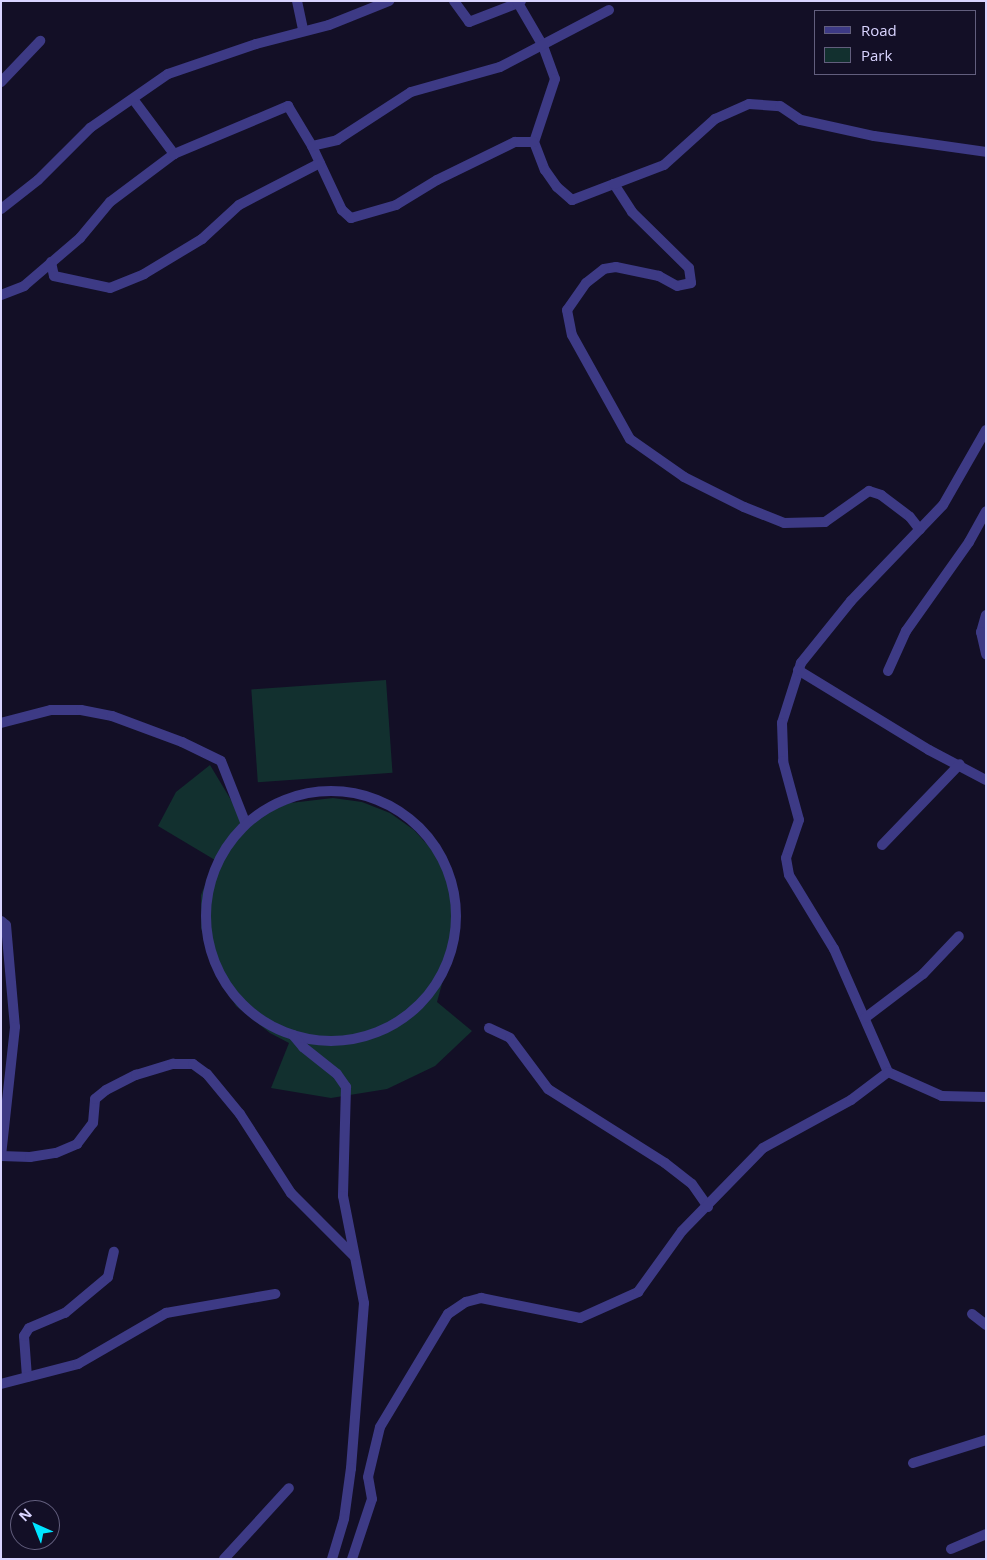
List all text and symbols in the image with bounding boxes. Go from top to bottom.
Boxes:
legend [814,10,977,75]
text: Road [861,20,897,40]
text: Park [861,45,892,65]
north arrow [10,1500,60,1550]
text: N [14,1504,36,1525]

